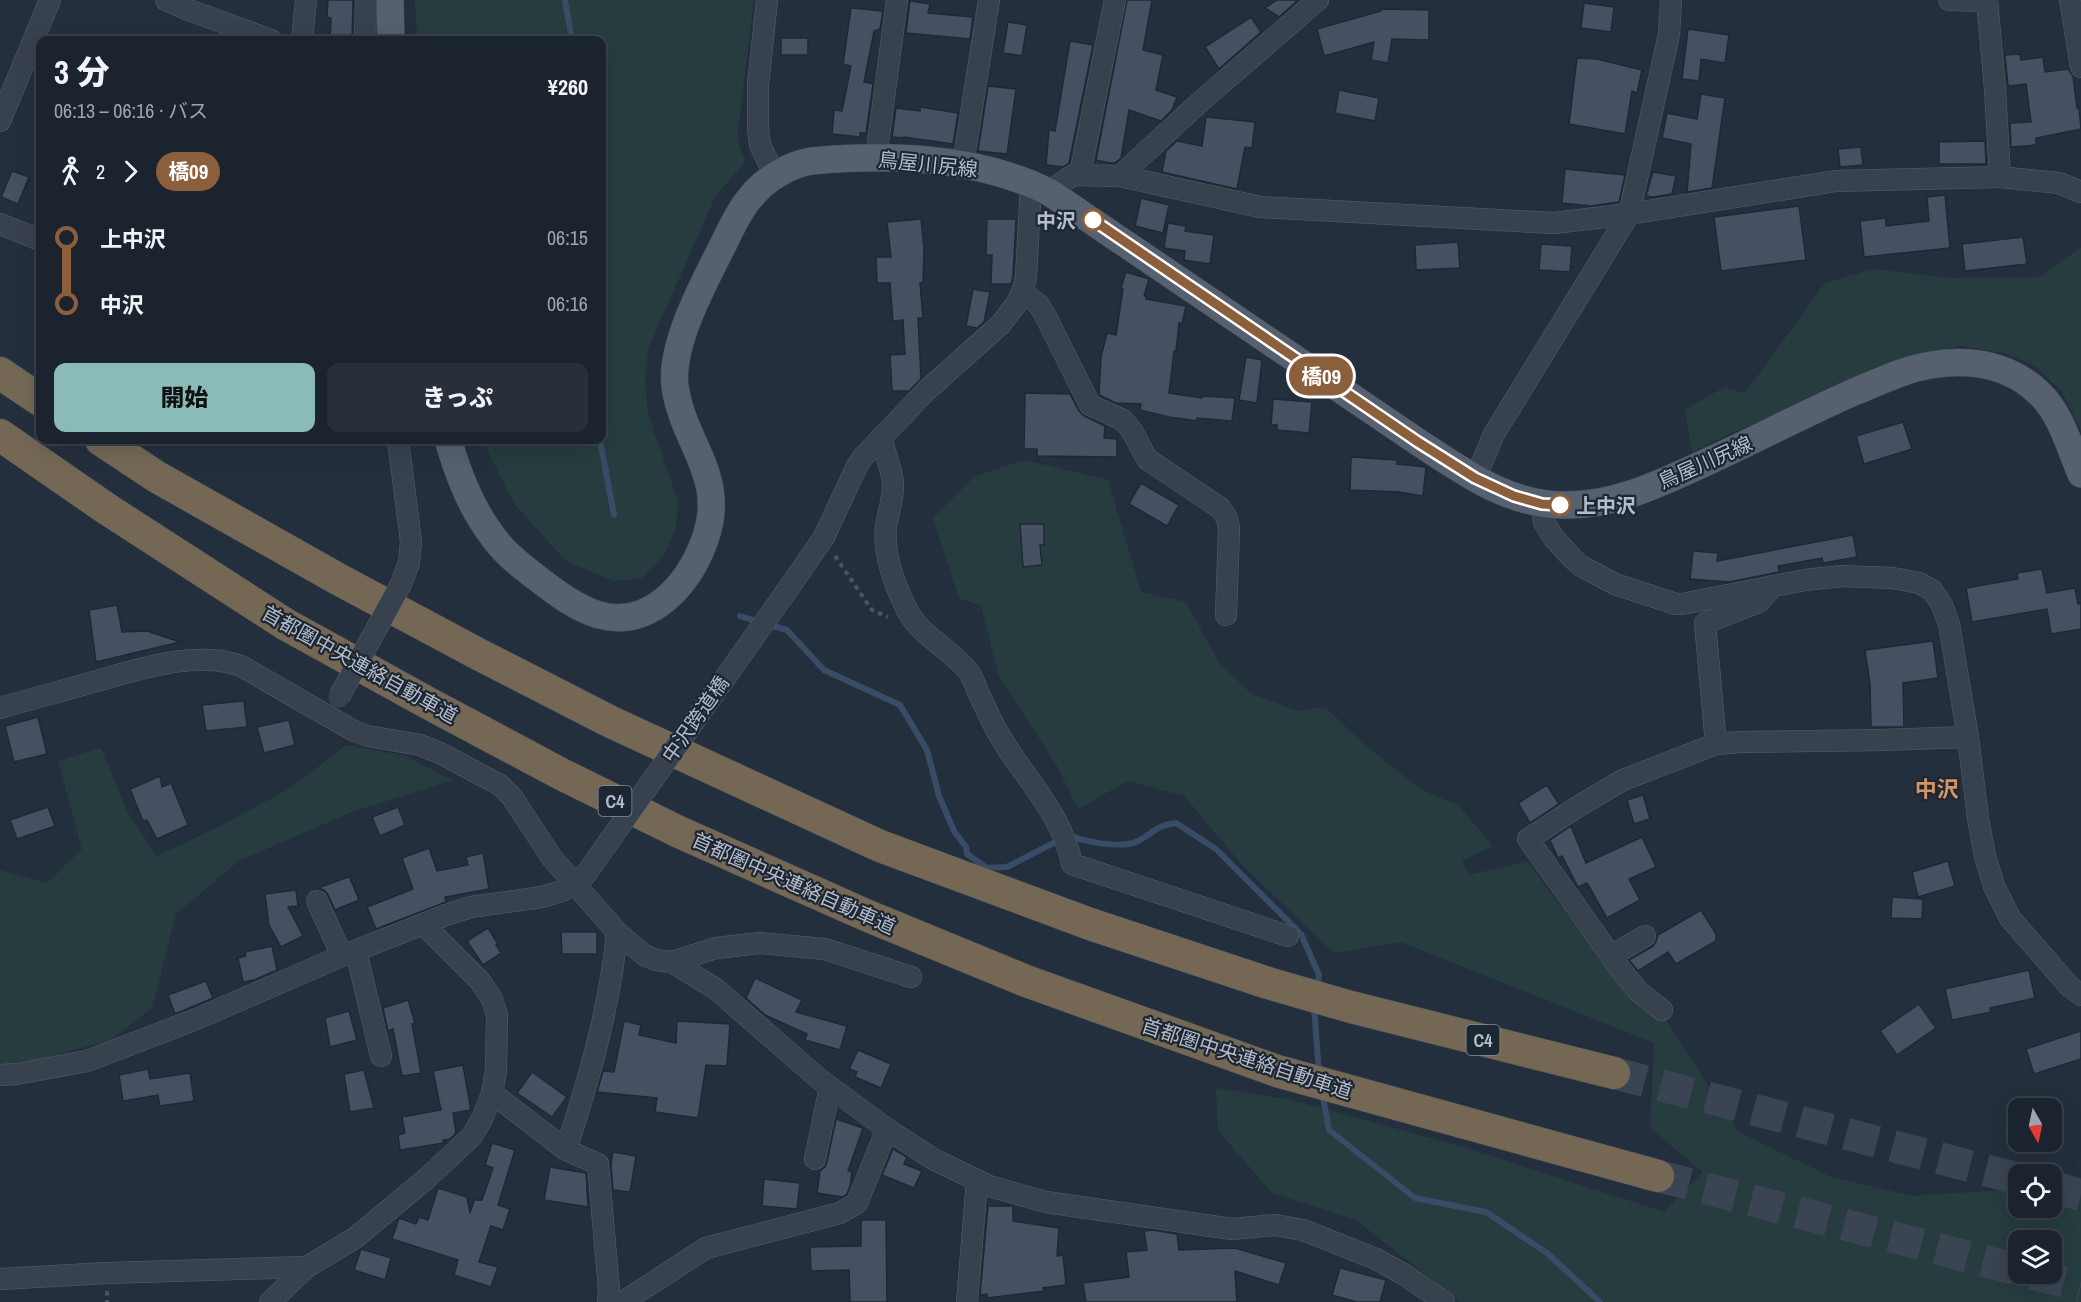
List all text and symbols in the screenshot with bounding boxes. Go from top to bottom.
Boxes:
text: 3 分 [54,50,110,94]
text: ¥260 [548,72,588,102]
text: 06:13 – 06:16 · バス [54,97,208,124]
street label: 鳥屋川尻線 [877,145,979,183]
icon: walk [54,155,87,188]
icon: forward [114,155,147,188]
text: 橋09 [168,157,208,186]
text: 2 [96,158,105,185]
place label: 中沢 [1036,207,1076,234]
marker: 中沢 [1082,209,1104,231]
text: 上中沢 [100,224,166,254]
text: 06:15 [547,224,588,251]
text: 中沢 [100,290,144,320]
text: 06:16 [547,290,588,317]
line badge: 橋09 [1286,356,1356,395]
text: 橋09 [1301,362,1341,391]
button: 開始 [54,363,315,432]
button: きっぷ [327,363,588,432]
street label: 鳥屋川尻線 [1654,429,1756,495]
place label: 上中沢 [1576,492,1636,519]
marker: 上中沢 [1549,494,1571,516]
street label: 首都圏中央連絡自動車道 [257,599,463,729]
street label: 中沢跨道橋 [655,670,735,768]
district label: 中沢 [1915,774,1959,804]
road number: C4 [598,786,632,816]
street label: 首都圏中央連絡自動車道 [688,826,900,940]
street label: 首都圏中央連絡自動車道 [1138,1011,1356,1105]
road number: C4 [1466,1025,1500,1055]
north arrow [2008,1098,2062,1152]
map controls [2008,1098,2062,1284]
button: locate [2008,1164,2062,1218]
button: layers [2008,1230,2062,1284]

